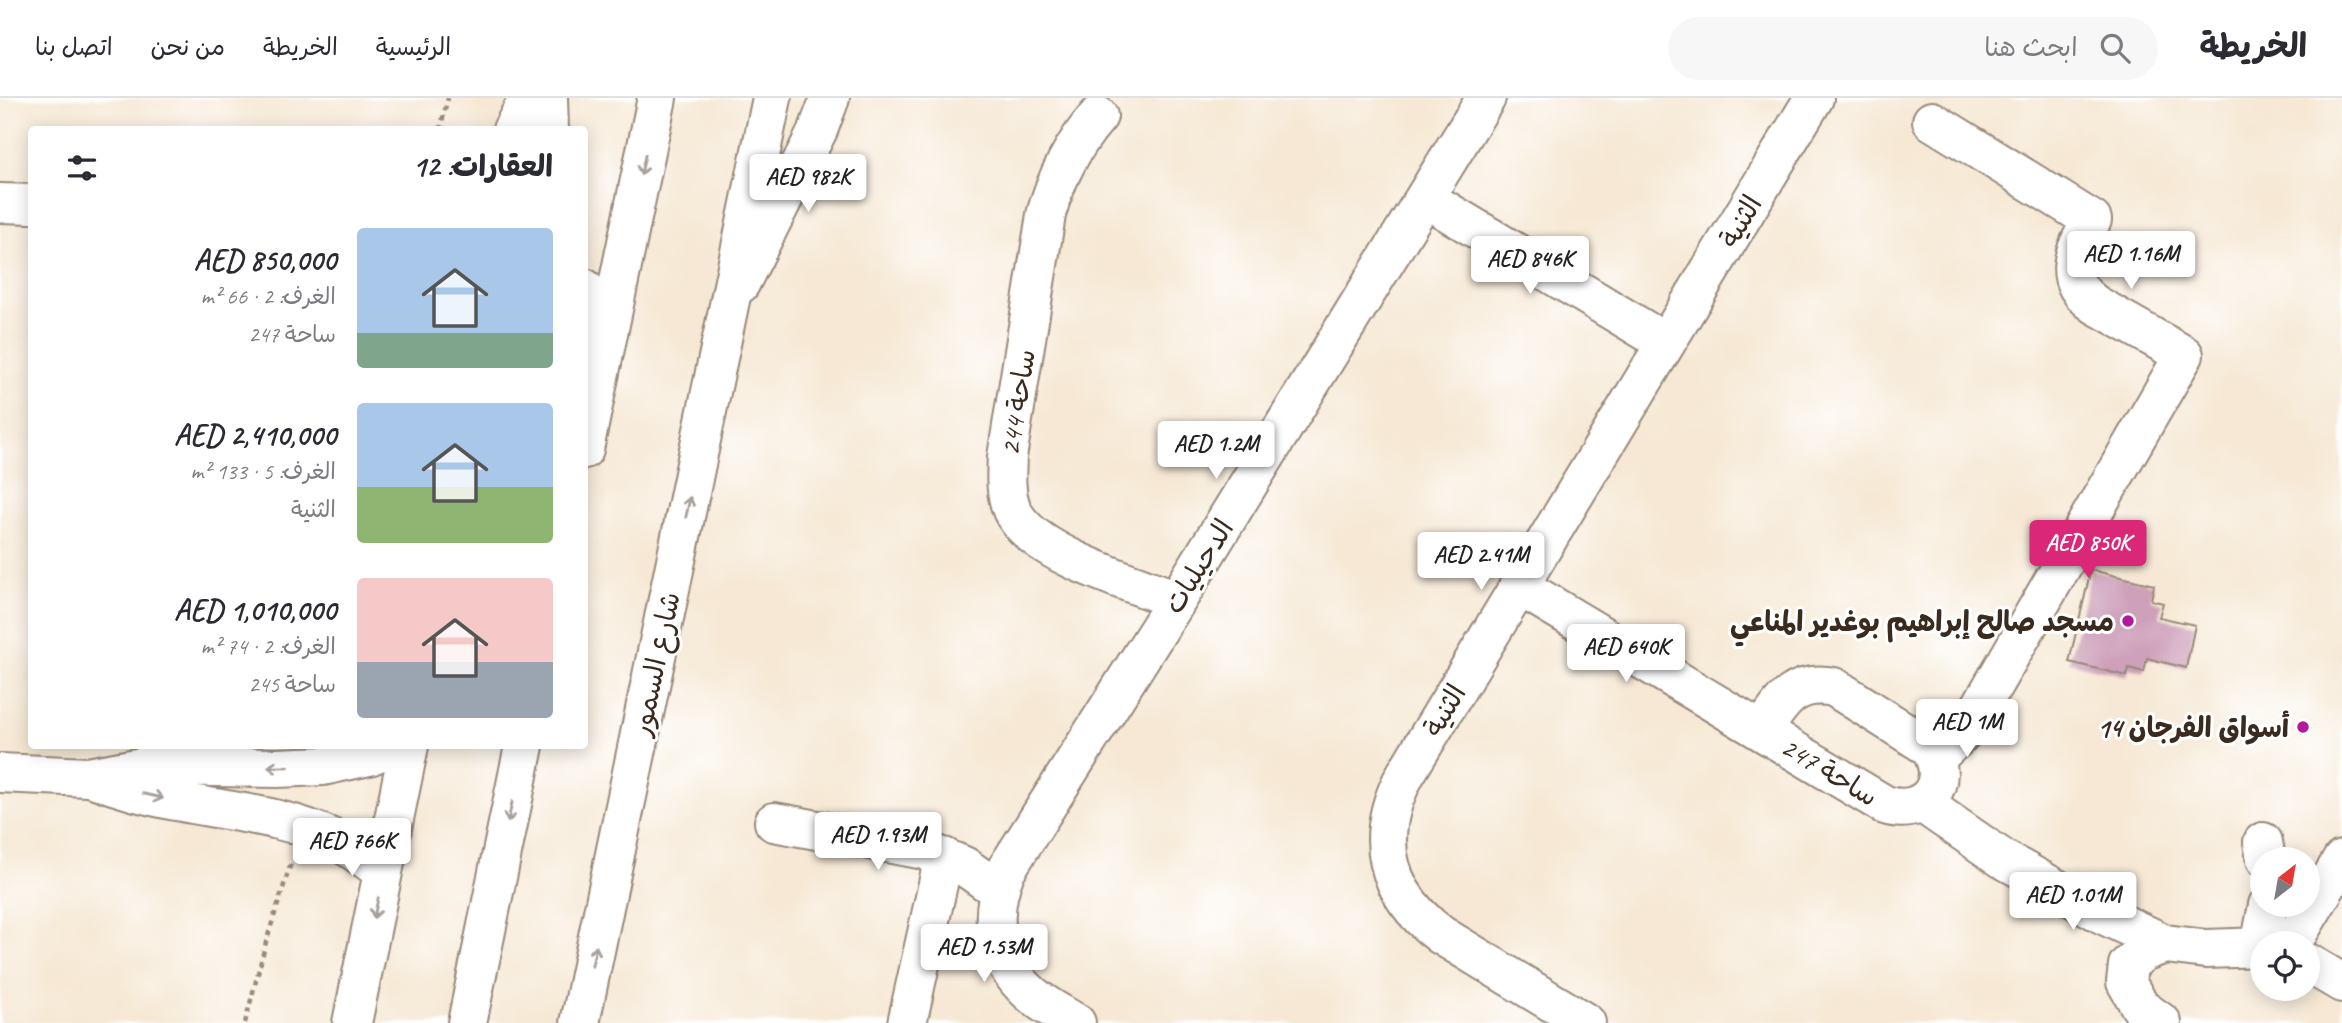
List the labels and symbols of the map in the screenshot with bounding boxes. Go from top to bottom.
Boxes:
one-way arrow [636,153,650,176]
pin: AED 982K [736,155,880,214]
street label: الثنية [1711,189,1770,254]
pin: AED 1.16M [2051,232,2211,291]
pin: AED 846K [1458,236,1602,296]
street label: ساحة 244 [992,347,1043,458]
pin: AED 1.2M [1144,422,1288,481]
one-way arrow [682,496,696,519]
street label: الدحيليات [1156,512,1241,620]
pin: AED 850K [2016,520,2160,580]
pin: AED 2.41M [1401,532,1561,592]
street label: شارع السمور [623,589,690,741]
place label: مسجد صالح إبراهيم بوغدير المناعي [1730,604,2114,647]
marker: مسجد صالح إبراهيم بوغدير المناعي [2120,613,2136,629]
pin: AED 640K [1554,624,1698,684]
street label: الثنية [1415,678,1474,743]
pin: AED 1M [1910,700,2024,759]
place label: أسواق الفرجان 14 [2097,710,2290,745]
marker: أسواق الفرجان 14 [2295,719,2311,735]
street label: ساحة 247 [1775,729,1885,814]
one-way arrow [267,760,290,774]
one-way arrow [141,790,164,803]
one-way arrow [503,800,516,823]
pin: AED 1.93M [798,812,958,872]
pin: AED 766K [280,818,424,878]
north arrow [2250,847,2320,917]
pin: AED 1.01M [1993,872,2153,932]
one-way arrow [368,896,382,919]
pin: AED 1.53M [904,924,1064,984]
one-way arrow [587,945,601,968]

